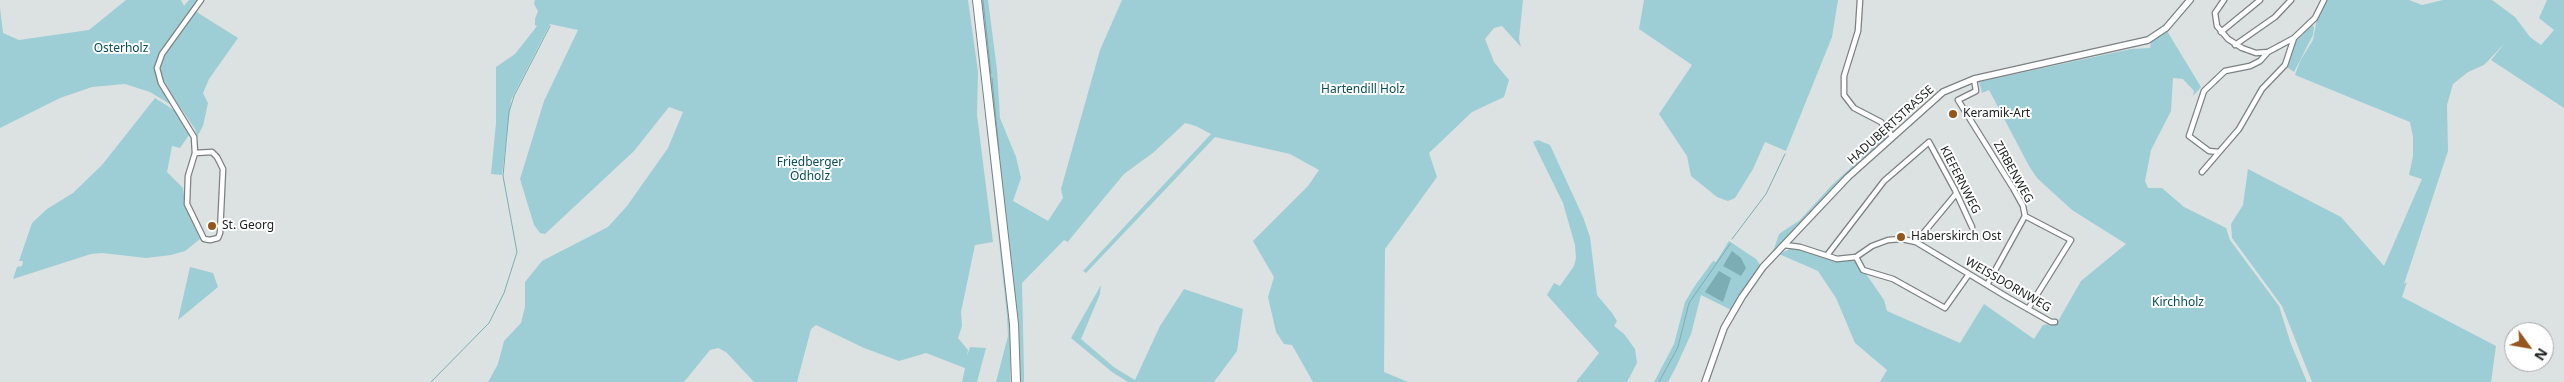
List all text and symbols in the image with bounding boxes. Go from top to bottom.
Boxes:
park label: Osterholz [94,42,148,56]
park label: Hartendill Holz [1321,83,1405,97]
street label: HADUBERTSTRASSE [1845,83,1937,167]
place label: Keramik-Art [1963,107,2030,121]
marker: Keramik-Art [1947,108,1959,120]
street label: ZIRBENWEG [1990,139,2036,205]
street label: KIEFERNWEG [1937,144,1983,216]
park label: Friedberger Ödholz [777,156,843,184]
place label: St. Georg [222,219,274,233]
marker: St. Georg [206,220,218,232]
place label: Haberskirch Ost [1911,230,2001,244]
marker: Haberskirch Ost [1895,231,1907,243]
street label: WEISSDORNWEG [1963,255,2053,315]
park label: Kirchholz [2152,296,2204,310]
north arrow [2504,322,2554,372]
text: N [2530,345,2552,365]

